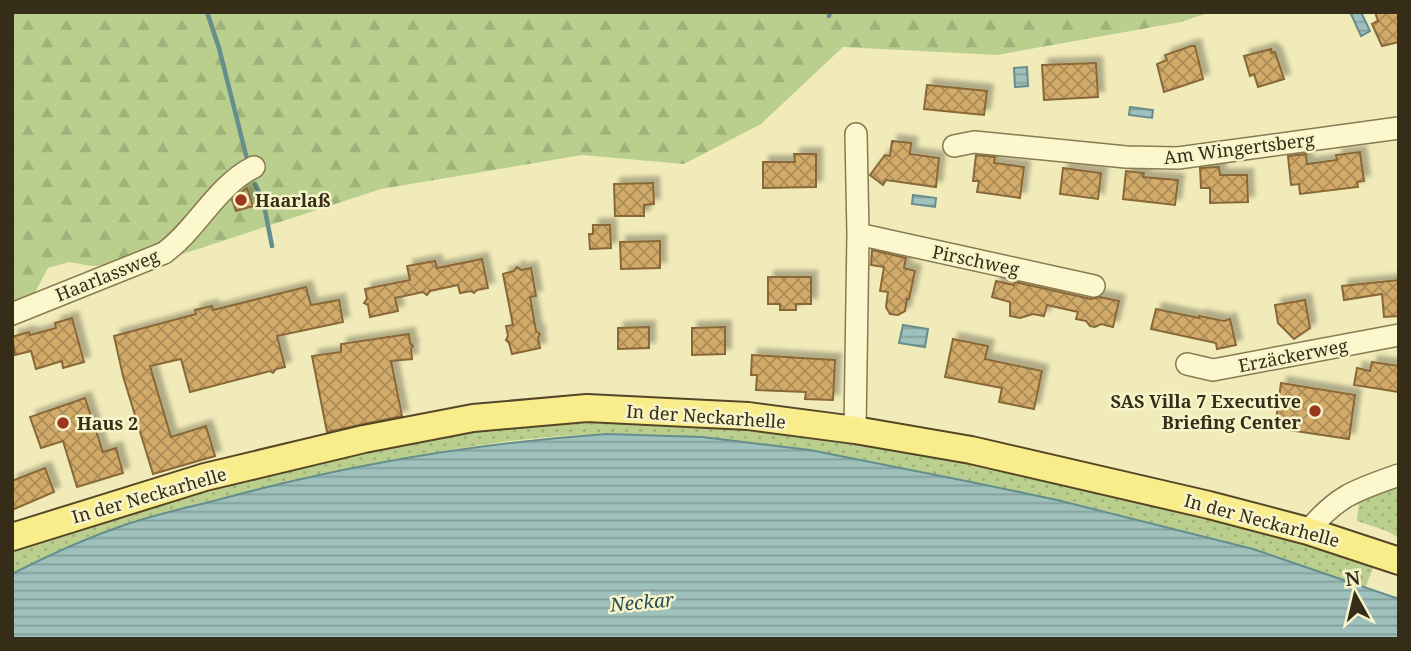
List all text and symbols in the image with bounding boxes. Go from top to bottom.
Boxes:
street label: Am Wingertsberg [1162,127,1316,169]
place label: Haarlaß [255,188,331,212]
marker: Haarlaß [233,192,249,208]
street label: Pirschweg [930,239,1022,281]
street label: Haarlassweg [52,243,163,307]
street label: Erzäckerweg [1236,333,1350,377]
place label: SAS Villa 7 Executive Briefing Center [1110,389,1302,434]
street label: In der Neckarhelle [625,398,787,434]
marker: SAS Villa 7 Executive Briefing Center [1307,403,1323,419]
place label: Haus 2 [77,411,138,435]
marker: Haus 2 [55,415,71,431]
street label: In der Neckarhelle [69,461,229,529]
street label: In der Neckarhelle [1182,488,1342,552]
north arrow [1320,560,1390,630]
text: N [1343,564,1362,592]
water label: Neckar [608,586,675,618]

